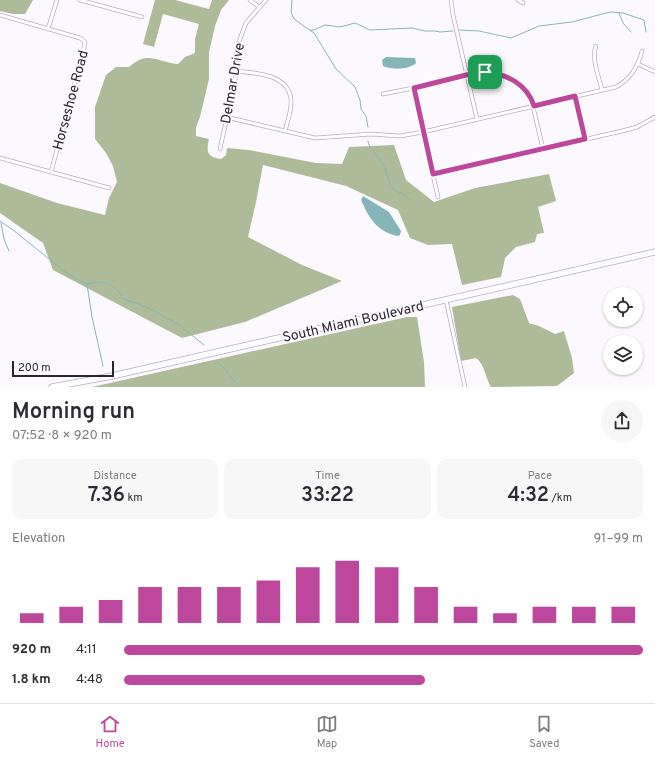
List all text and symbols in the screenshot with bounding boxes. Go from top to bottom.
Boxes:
street label: Delmar Drive [218,41,249,125]
street label: Horseshoe Road [50,49,93,152]
pin [468,55,502,89]
icon: arrive [474,61,496,83]
map controls [603,287,643,375]
button: locate [603,287,643,327]
street label: South Miami Boulevard [281,298,426,347]
button: layers [603,335,643,375]
scale bar [12,359,114,378]
text: 200 m [18,361,51,375]
text: Morning run [12,399,135,426]
button: share [601,400,643,442]
text: 07:52 · 8 × 920 m [12,428,112,444]
text: Distance [94,469,137,483]
text: Time [315,469,340,483]
text: Pace [528,469,552,483]
text: 7.36 [88,483,125,509]
text: 33:22 [301,483,354,509]
text: 4:32 [508,483,549,509]
text: km [125,491,143,505]
text: /km [549,491,572,505]
text: Elevation [12,531,65,547]
text: 91–99 m [594,531,643,547]
text: 920 m [12,642,51,658]
text: 4:11 [76,642,97,658]
text: 1.8 km [12,672,51,688]
text: 4:48 [76,672,103,688]
tab: Home [96,713,125,751]
tab: Map [316,713,338,751]
tab: Saved [529,713,559,751]

